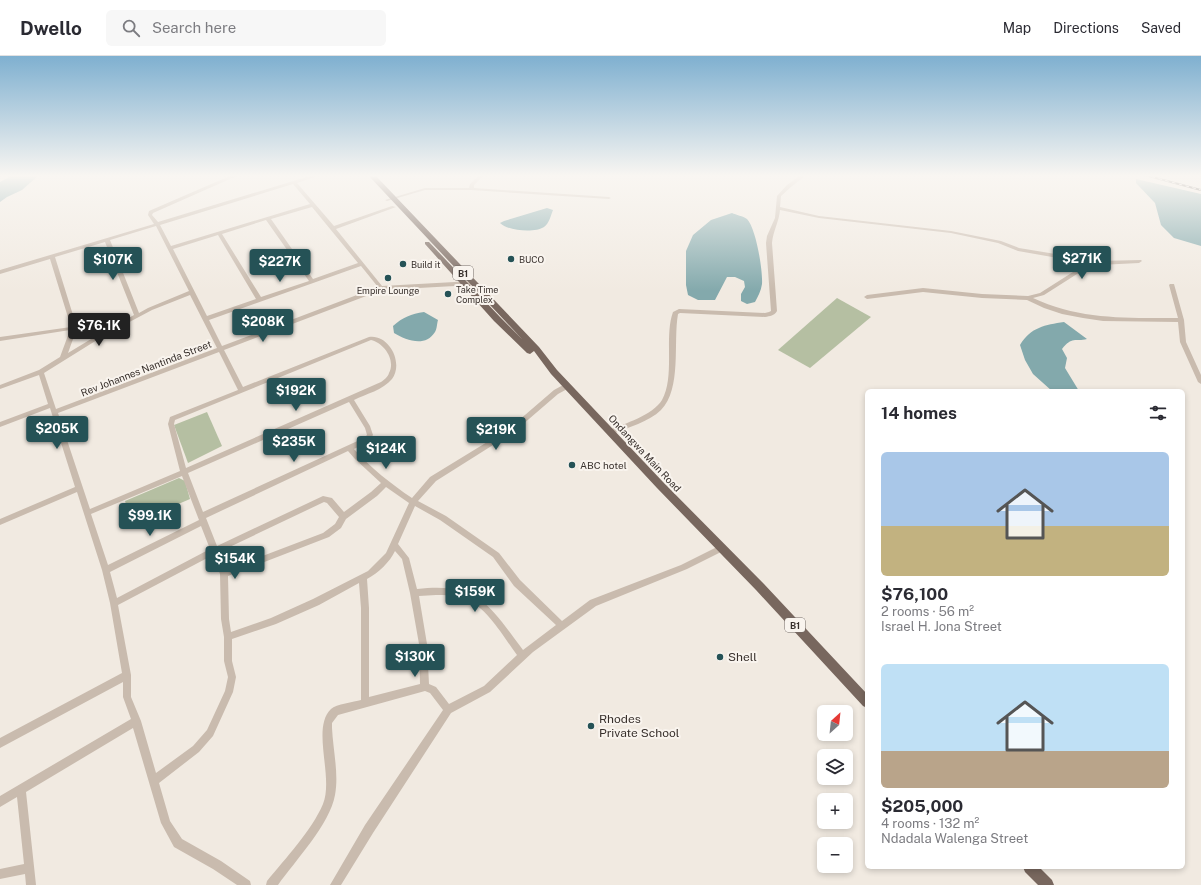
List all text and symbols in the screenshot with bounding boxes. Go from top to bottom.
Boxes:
search box [106,10,386,46]
text: Dwello [20,17,82,39]
icon: search [120,17,142,39]
text: Search here [152,19,236,36]
text: Map [1003,20,1031,36]
text: Directions [1053,20,1119,36]
text: Saved [1141,20,1181,36]
pin: $271K [1054,246,1110,280]
pin: $107K [85,247,141,281]
pin: $227K [252,249,308,283]
text: $271K [1062,251,1102,266]
text: $107K [93,252,133,267]
text: $227K [259,254,301,269]
marker: BUCO [506,254,516,264]
place label: BUCO [519,254,545,265]
marker: Build it [398,259,408,269]
place label: Build it [411,259,441,270]
road number: B1 [453,266,473,280]
marker: Empire Lounge [383,273,393,283]
place label: Take Time Complex [456,284,498,305]
place label: Empire Lounge [357,285,419,296]
marker: Take Time Complex [443,289,453,299]
pin: $208K [235,309,291,343]
pin: $76.1K [66,313,132,347]
text: $208K [241,314,285,329]
text: $76.1K [77,318,121,333]
street label: Rev Johannes Nantinda Street [79,337,213,399]
pin: $192K [268,378,324,412]
text: $192K [276,383,316,398]
icon: filters [1147,402,1169,424]
text: 14 homes [881,403,957,423]
street label: Ondangwa Main Road [606,412,684,494]
pin: $205K [29,416,85,450]
pin: $219K [468,417,524,451]
text: $205K [35,421,79,436]
text: $219K [476,422,516,437]
pin: $235K [266,429,322,463]
text: $235K [272,434,316,449]
pin: $124K [358,436,414,470]
text: $124K [366,441,406,456]
place label: ABC hotel [580,459,627,471]
marker: ABC hotel [567,460,577,470]
icon: home [989,478,1061,550]
pin: $99.1K [117,503,183,537]
text: $99.1K [128,508,172,523]
pin: $154K [207,546,263,580]
text: $154K [214,551,256,566]
pin: $159K [447,579,503,613]
text: $159K [454,584,496,599]
text: $76,100 [881,584,948,604]
text: 2 rooms · 56 m² [881,604,974,619]
road number: B1 [785,618,805,632]
text: Israel H. Jona Street [881,619,1002,634]
pin: $130K [387,644,443,678]
text: $130K [395,649,435,664]
place label: Shell [728,650,757,664]
marker: Shell [715,652,725,662]
icon: home [989,690,1061,762]
north arrow [817,705,853,741]
map controls [817,705,853,873]
place label: Rhodes Private School [599,712,680,740]
marker: Rhodes Private School [586,721,596,731]
button: layers [817,749,853,785]
button: + [817,793,853,829]
text: $205,000 [881,796,963,816]
text: 4 rooms · 132 m² [881,816,979,831]
text: Ndadala Walenga Street [881,831,1028,846]
button: − [817,837,853,873]

